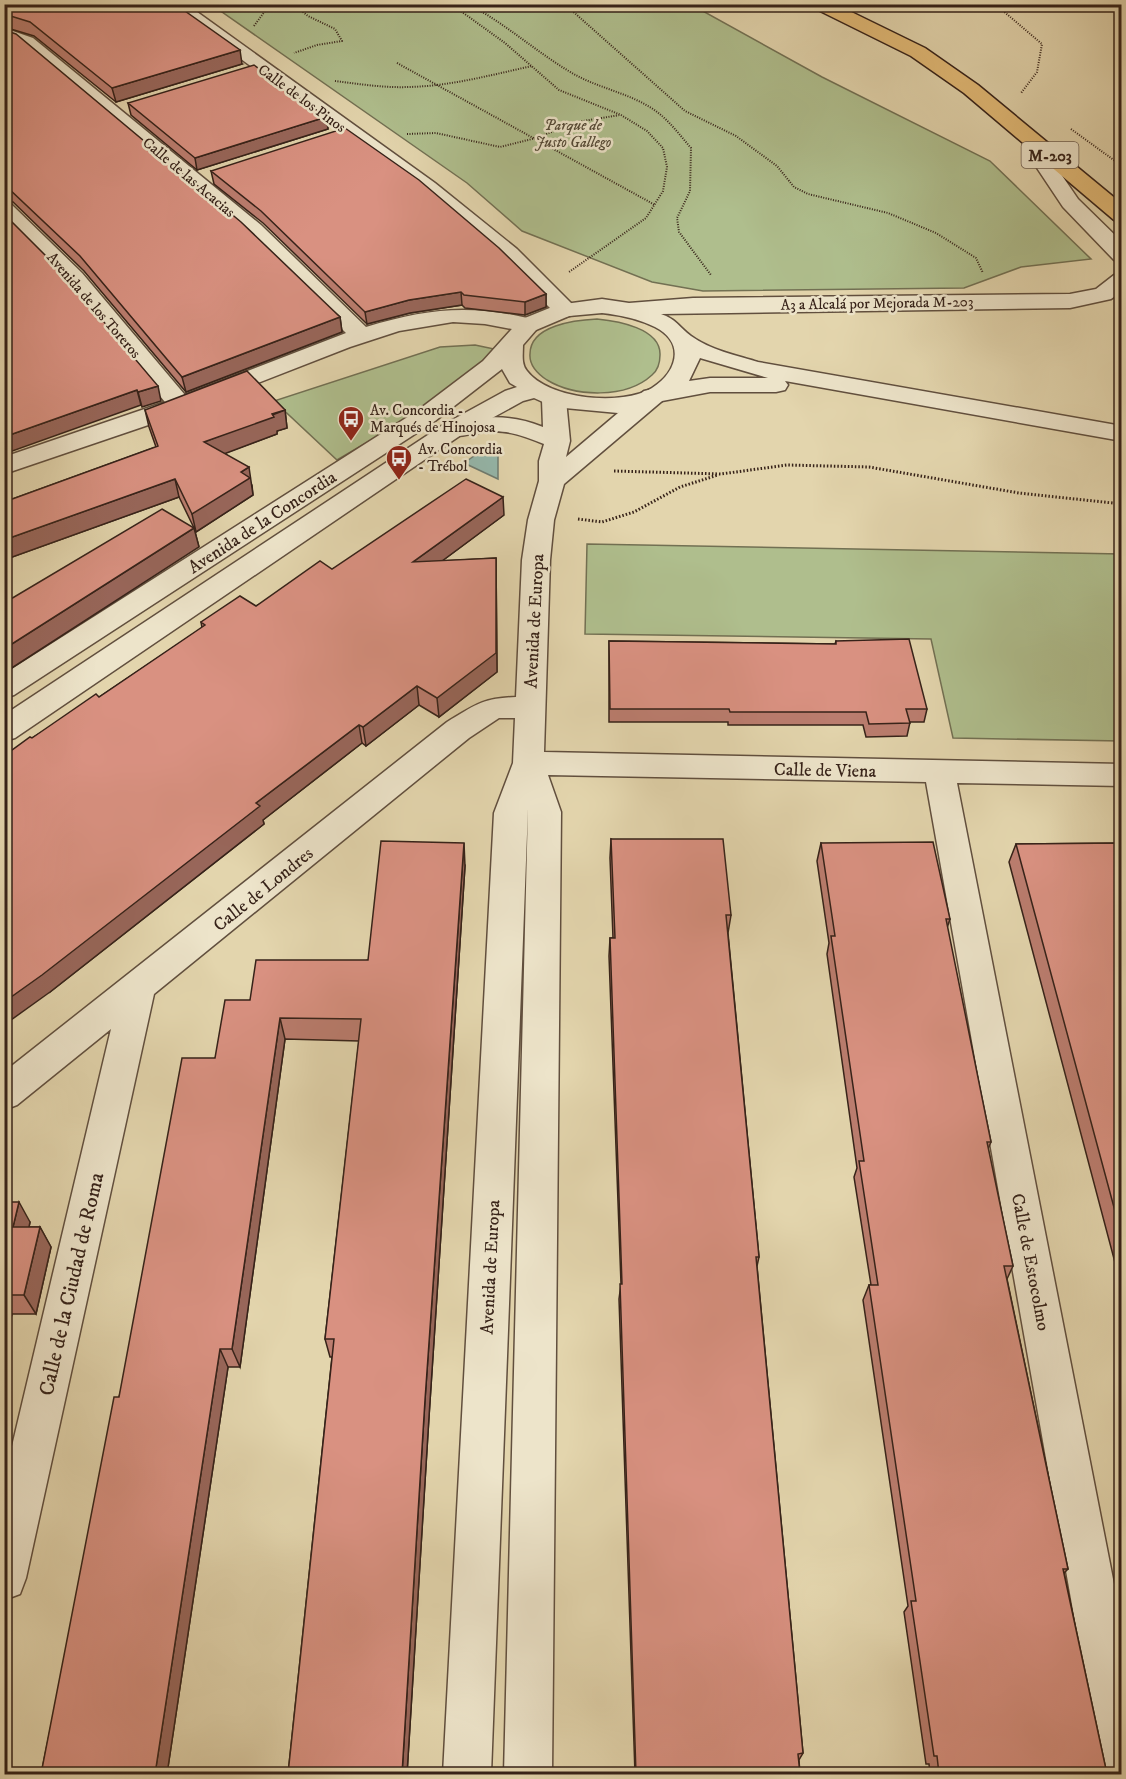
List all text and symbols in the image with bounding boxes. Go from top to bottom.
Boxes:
street label: Calle de los Pinos [254,60,349,137]
park label: Parque de Justo Gallego [535,116,612,152]
street label: Calle de las Acacias [139,133,239,222]
road number: M-203 [1022,142,1078,168]
street label: Avenida de los Toreros [42,248,145,362]
street label: A3 a Alcalá por Mejorada M-203 [780,292,974,315]
place label: Av. Concordia - Marqués de Hinojosa [370,401,496,437]
bus stop icon: Av. Concordia - Marqués de Hinojosa [336,404,366,442]
place label: Av. Concordia - Trébol [418,440,503,476]
bus stop icon: Av. Concordia - Trébol [384,443,414,481]
street label: Avenida de la Concordia [184,466,341,579]
street label: Avenida de Europa [520,553,550,689]
street label: Calle de Viena [774,759,877,783]
street label: Calle de Londres [209,843,318,937]
street label: Calle de la Ciudad de Roma [34,1170,110,1398]
street label: Calle de Estocolmo [1006,1192,1054,1333]
street label: Avenida de Europa [476,1199,506,1335]

